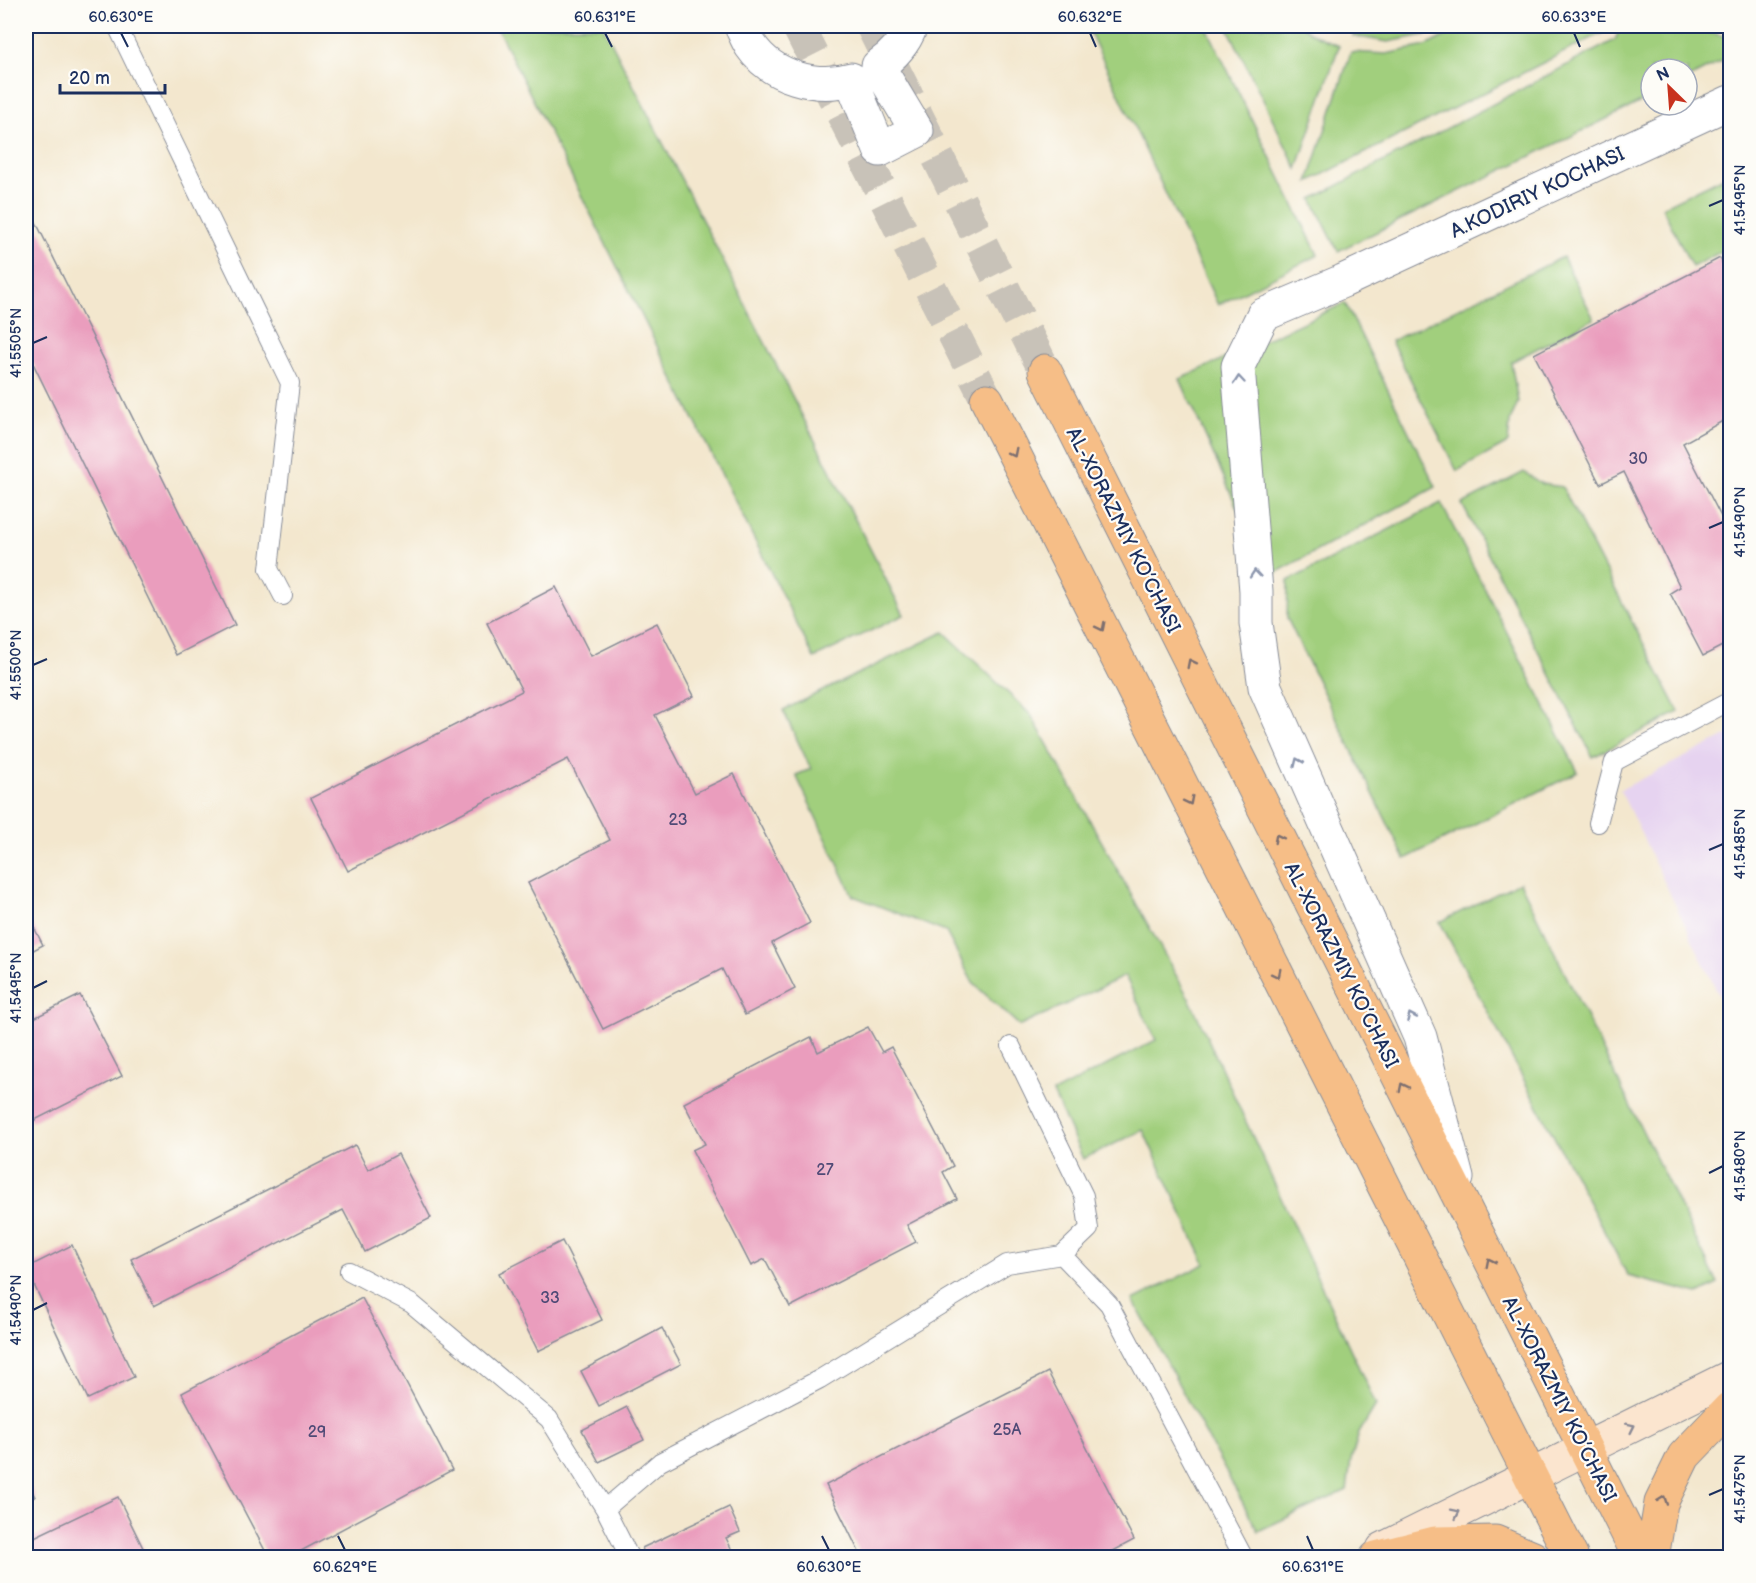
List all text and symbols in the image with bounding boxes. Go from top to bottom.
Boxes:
text: 60.630°E [89,8,154,27]
text: 60.631°E [574,8,636,27]
text: 60.632°E [1058,8,1122,27]
text: 60.633°E [1541,8,1607,27]
scale bar [60,57,165,95]
north arrow [1639,57,1699,117]
text: N [1654,64,1673,86]
text: 20 m [69,68,110,89]
street label: A.KODIRIY KOCHASI [1447,142,1628,244]
text: 41.5495°N [1731,165,1750,235]
text: 41.5505°N [7,308,26,378]
one-way arrow [1233,375,1246,385]
street label: AL-XORAZMIY KO’CHASI [1061,424,1185,637]
one-way arrow [1006,446,1017,457]
house number: 30 [1628,450,1648,469]
text: 41.5490°N [1731,486,1750,558]
one-way arrow [1249,570,1262,579]
one-way arrow [1094,620,1105,631]
text: 41.5500°N [7,630,26,700]
one-way arrow [1187,659,1198,670]
one-way arrow [1293,757,1305,768]
one-way arrow [1182,794,1194,805]
text: 41.5485°N [1731,809,1750,879]
house number: 23 [669,811,688,830]
one-way arrow [1274,833,1285,844]
street label: AL-XORAZMIY KO’CHASI [1279,859,1403,1072]
text: 41.5495°N [7,953,26,1023]
one-way arrow [1270,968,1282,979]
one-way arrow [1407,1012,1419,1023]
one-way arrow [1399,1083,1410,1094]
text: 41.5480°N [1731,1130,1750,1202]
house number: 27 [816,1161,834,1180]
one-way arrow [1486,1257,1498,1268]
text: 41.5490°N [7,1274,26,1346]
house number: 33 [540,1289,560,1308]
street label: AL-XORAZMIY KO’CHASI [1497,1293,1621,1506]
house number: 25A [993,1421,1021,1440]
one-way arrow [1624,1422,1635,1434]
house number: 29 [308,1423,326,1442]
text: 41.5475°N [1731,1454,1750,1524]
one-way arrow [1656,1496,1669,1506]
one-way arrow [1449,1509,1460,1520]
text: 60.629°E [313,1558,377,1577]
text: 60.630°E [797,1558,862,1577]
text: 60.631°E [1282,1558,1344,1577]

